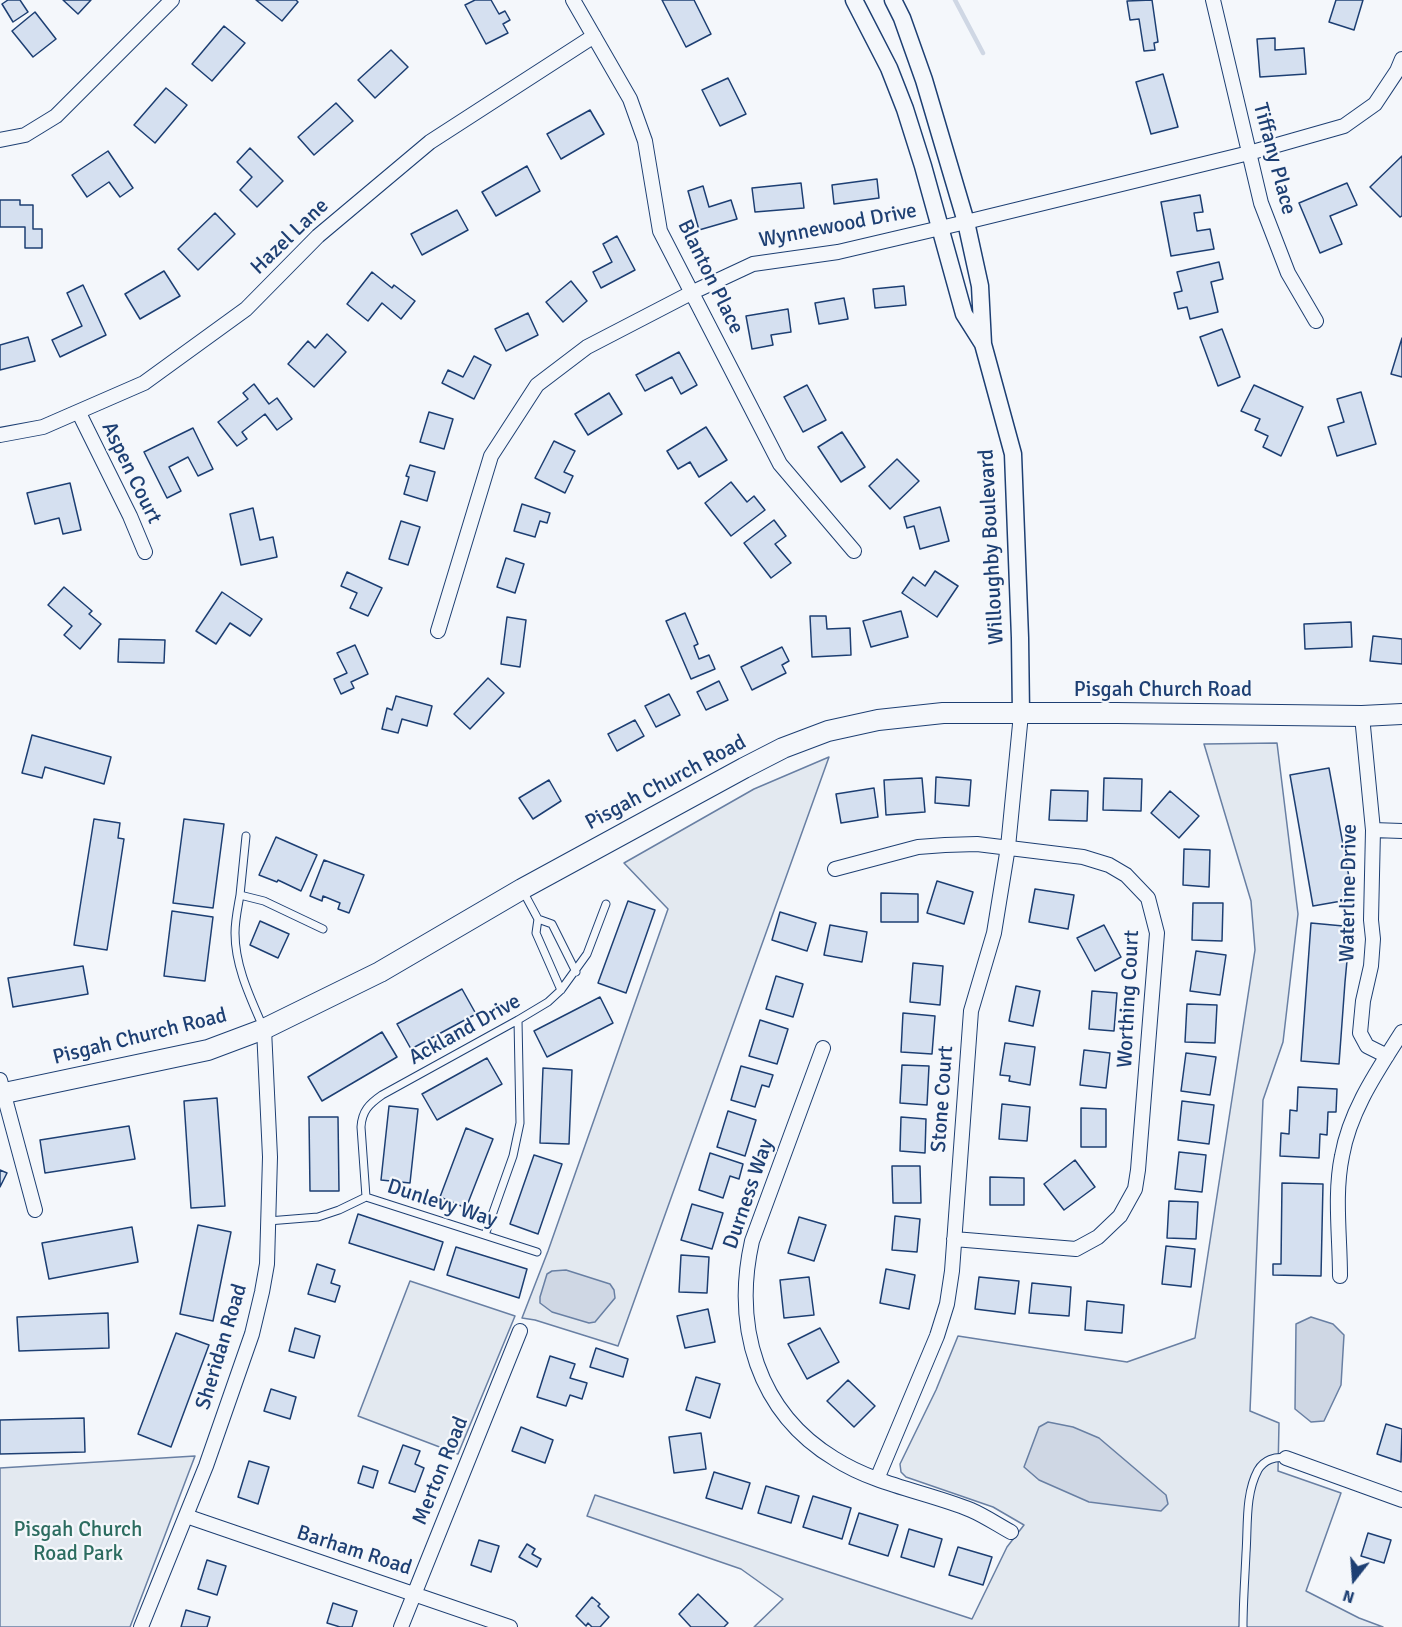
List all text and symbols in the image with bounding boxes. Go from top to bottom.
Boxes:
street label: Tiffany Place [1247,100,1301,218]
street label: Hazel Lane [246,194,334,280]
street label: Wynnewood Drive [757,198,919,254]
street label: Blanton Place [671,216,749,338]
street label: Aspen Court [96,418,166,528]
street label: Willoughby Boulevard [974,448,1010,646]
street label: Pisgah Church Road [1074,677,1252,703]
street label: Pisgah Church Road [581,730,751,836]
street label: Waterline Drive [1335,824,1363,962]
street label: Worthing Court [1113,929,1145,1069]
street label: Ackland Drive [405,989,525,1071]
street label: Pisgah Church Road [50,1003,230,1071]
street label: Stone Court [927,1045,959,1153]
street label: Durness Way [718,1135,780,1253]
street label: Dunlevy Way [384,1174,500,1234]
street label: Sheridan Road [191,1281,253,1413]
street label: Merton Road [408,1413,474,1529]
park label: Pisgah Church Road Park [14,1517,142,1567]
street label: Barham Road [293,1521,415,1581]
north arrow [1324,1549,1384,1609]
text: N [1340,1585,1357,1607]

